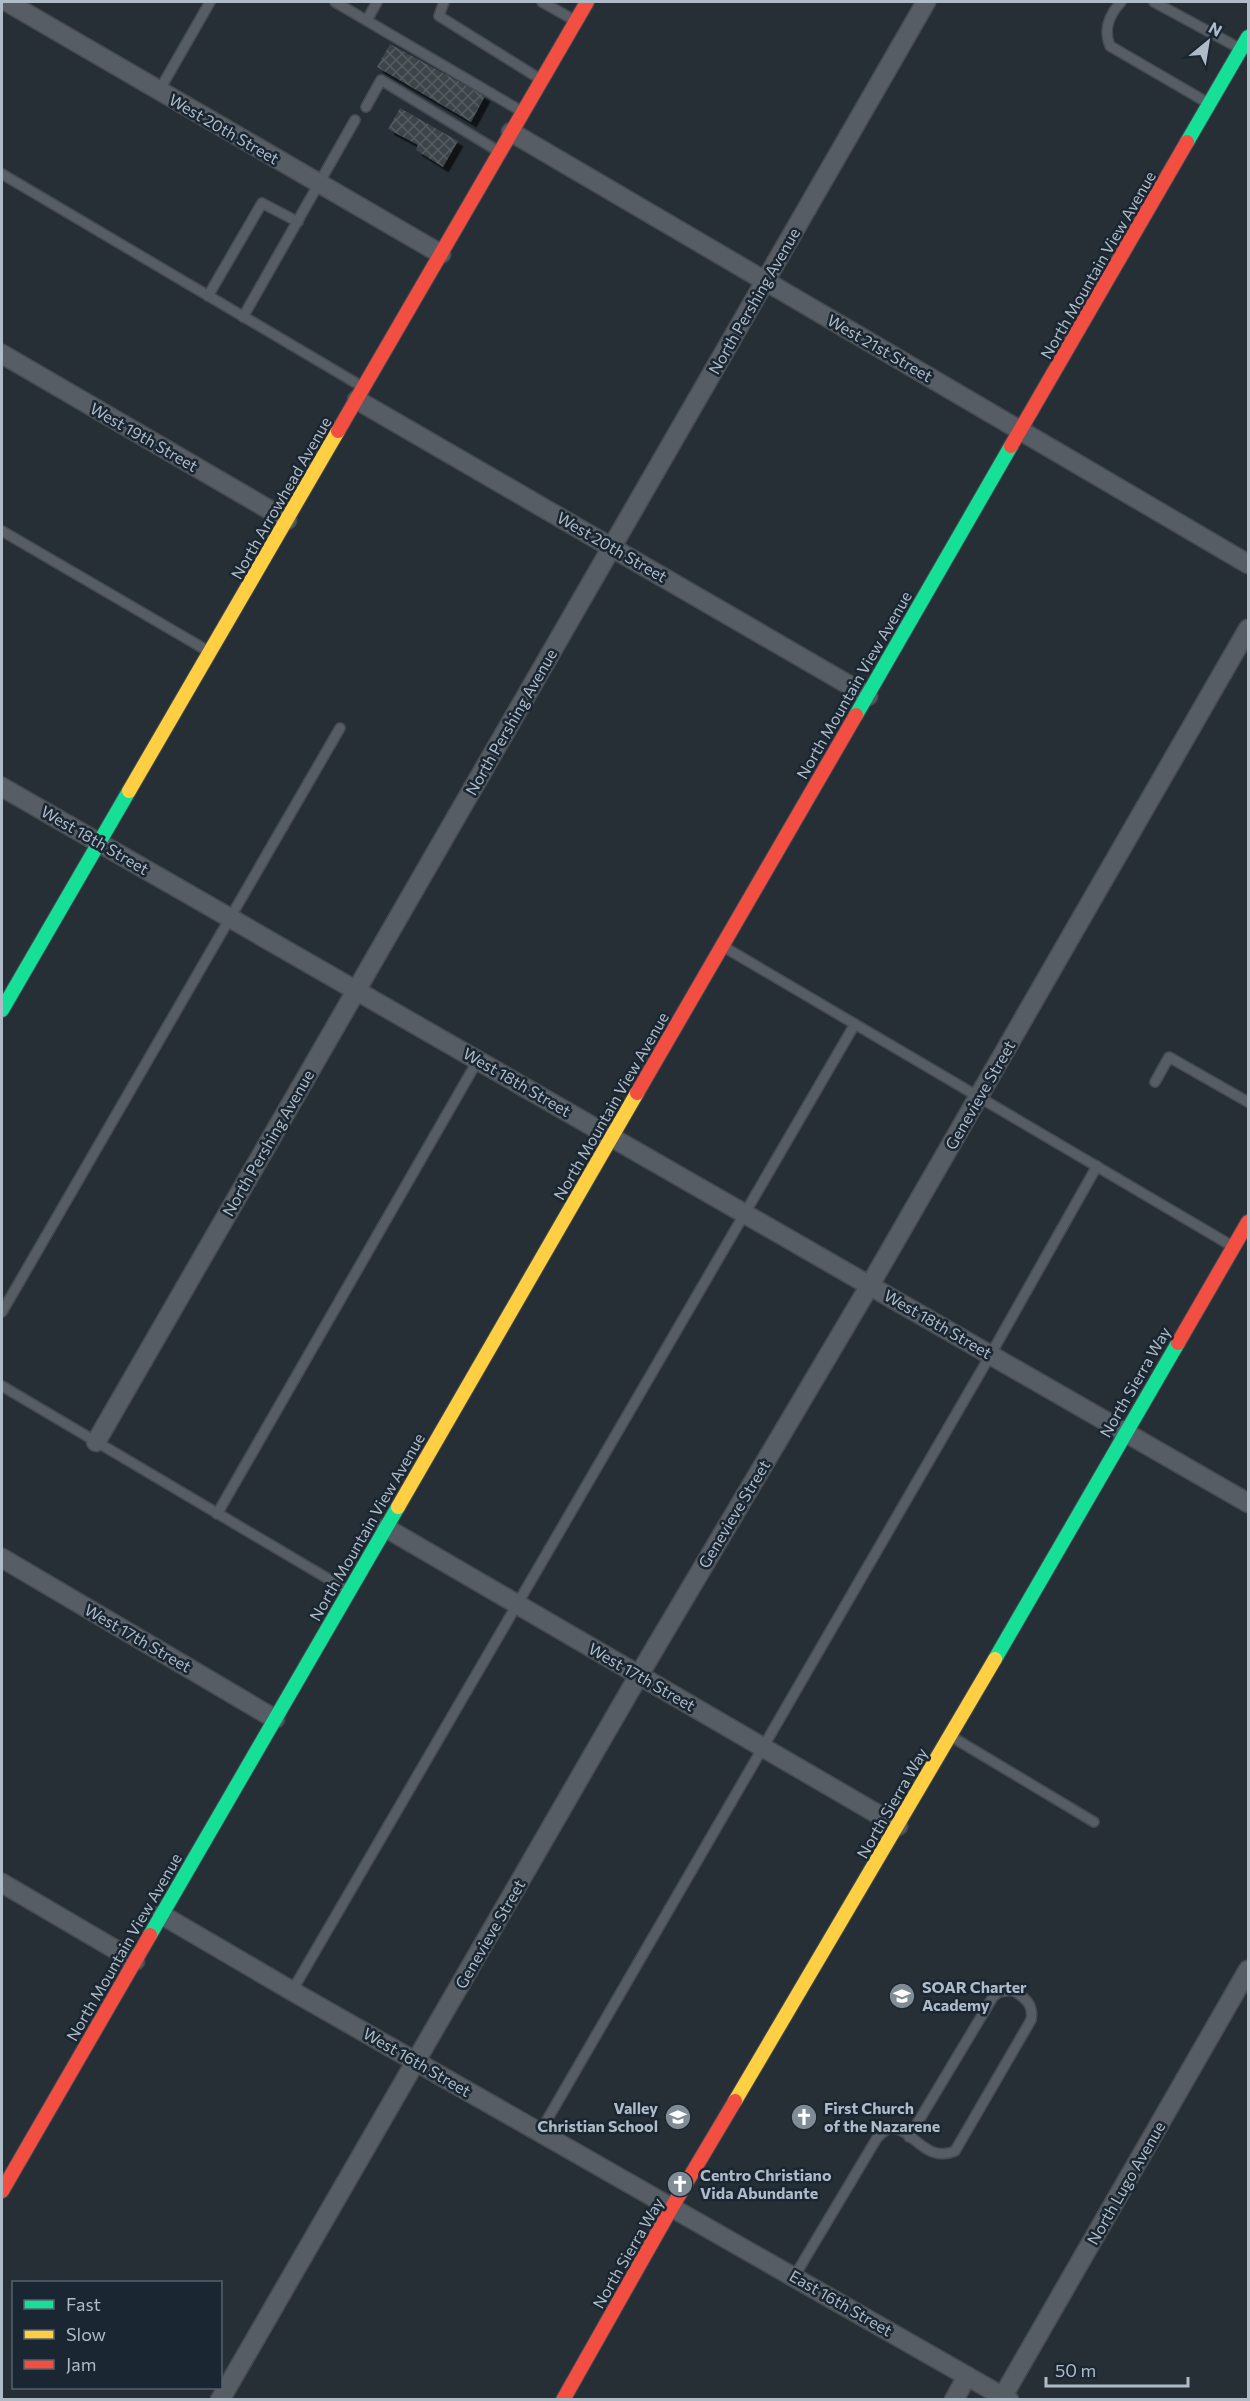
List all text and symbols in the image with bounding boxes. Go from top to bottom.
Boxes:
north arrow [1178,12,1238,72]
text: N [1206,17,1226,40]
street label: West 20th Street [166,89,283,168]
street label: North Mountain View Avenue [1036,168,1159,362]
street label: North Pershing Avenue [704,224,803,377]
street label: West 21st Street [824,310,937,386]
street label: West 19th Street [87,398,202,475]
street label: North Arrowhead Avenue [226,413,335,582]
street label: West 20th Street [554,507,671,586]
street label: North Mountain View Avenue [792,588,915,782]
street label: North Pershing Avenue [461,645,560,798]
street label: West 18th Street [38,801,153,878]
street label: North Mountain View Avenue [549,1009,672,1203]
street label: Genevieve Street [941,1036,1019,1153]
street label: West 18th Street [460,1043,575,1120]
street label: North Pershing Avenue [218,1066,317,1219]
street label: West 18th Street [881,1285,996,1362]
street label: North Sierra Way [1095,1323,1174,1441]
street label: North Mountain View Avenue [305,1430,428,1624]
street label: Genevieve Street [694,1456,774,1571]
street label: West 17th Street [82,1599,195,1676]
street label: West 17th Street [586,1638,699,1715]
street label: North Sierra Way [852,1744,931,1862]
street label: North Mountain View Avenue [62,1850,185,2044]
street label: Genevieve Street [451,1875,529,1992]
place label: SOAR Charter Academy [922,1977,1027,2014]
school or university icon: SOAR Charter Academy [887,1981,917,2011]
street label: West 16th Street [360,2023,475,2100]
place label: Valley Christian School [537,2098,658,2135]
place label: First Church of the Nazarene [824,2098,940,2135]
school or university icon: Valley Christian School [663,2102,693,2132]
church icon: First Church of the Nazarene [789,2102,819,2132]
street label: North Lugo Avenue [1082,2118,1169,2248]
place label: Centro Christiano Vida Abundante [700,2165,832,2202]
church icon: Centro Christiano Vida Abundante [665,2169,695,2199]
street label: North Sierra Way [588,2194,667,2312]
street label: East 16th Street [787,2266,896,2340]
legend [12,2281,222,2389]
text: Fast [66,2293,101,2315]
text: Slow [66,2323,106,2345]
scale bar [1046,2350,1188,2388]
text: Jam [66,2353,96,2375]
text: 50 m [1055,2359,1096,2381]

